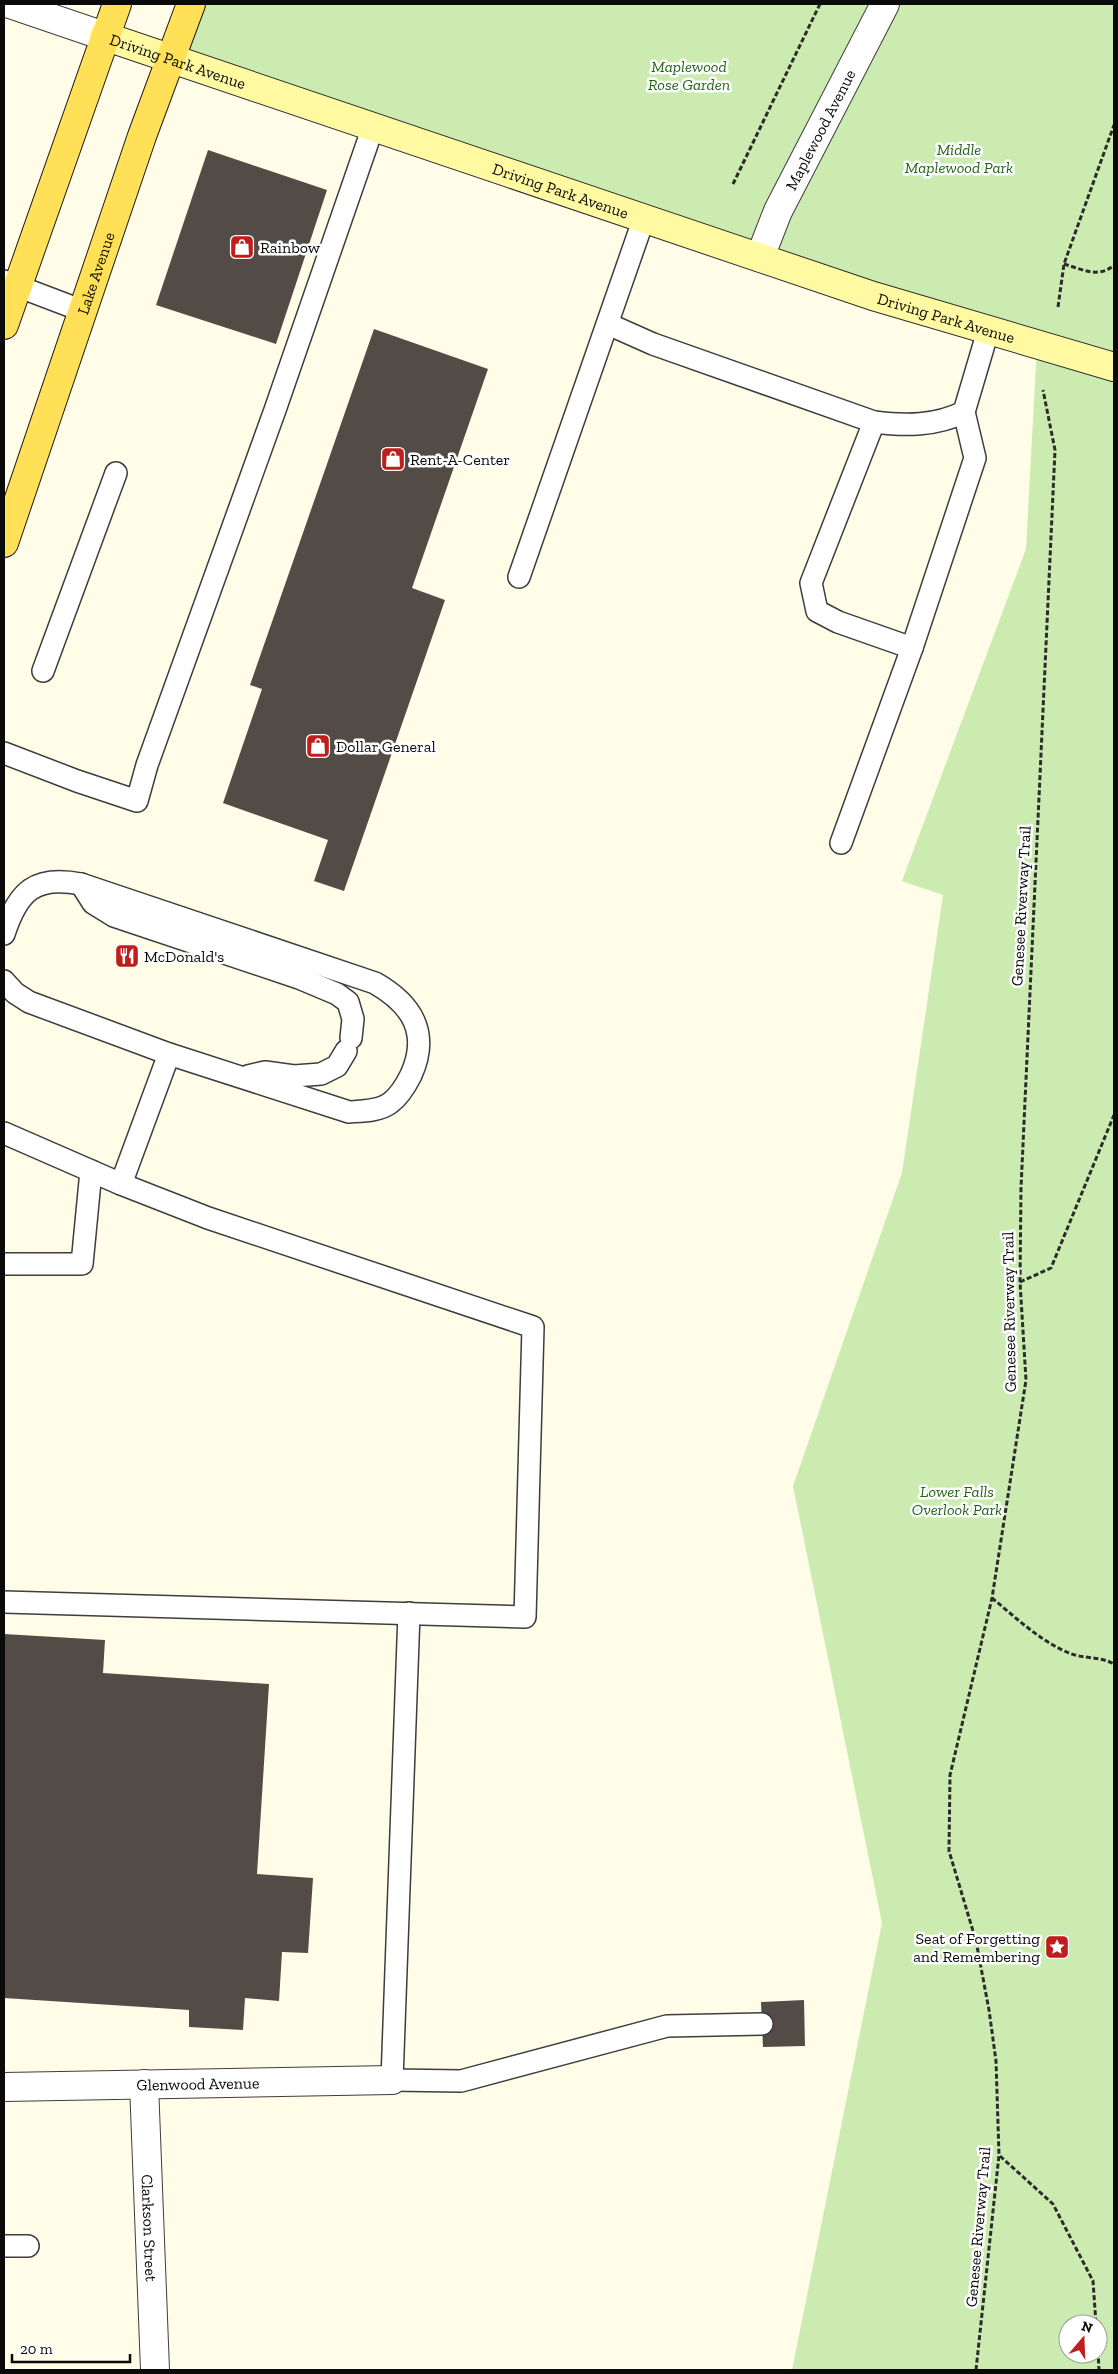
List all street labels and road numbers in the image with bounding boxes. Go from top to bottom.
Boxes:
street label: Driving Park Avenue [107,29,248,93]
street label: Maplewood Avenue [781,66,859,193]
street label: Driving Park Avenue [490,159,631,222]
street label: Lake Avenue [73,229,118,317]
street label: Driving Park Avenue [875,288,1017,347]
street label: Genesee Riverway Trail [1007,825,1035,987]
street label: Genesee Riverway Trail [998,1231,1020,1393]
street label: Glenwood Avenue [136,2073,260,2094]
street label: Genesee Riverway Trail [962,2146,994,2308]
street label: Clarkson Street [138,2174,161,2282]

